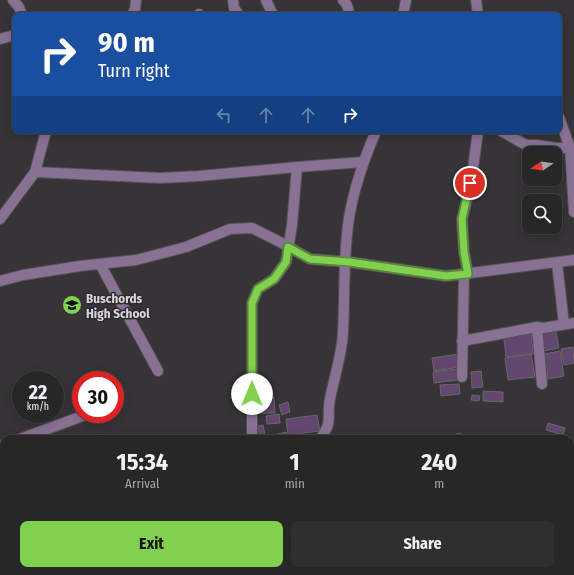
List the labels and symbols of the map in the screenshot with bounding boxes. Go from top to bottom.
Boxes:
north arrow [522,146,562,186]
pin [453,166,487,200]
place label: Buschords High School [86,291,150,321]
school or university icon: Buschords High School [61,294,83,316]
speed limit sign: 30 [72,371,124,423]
position arrow [231,373,273,415]

